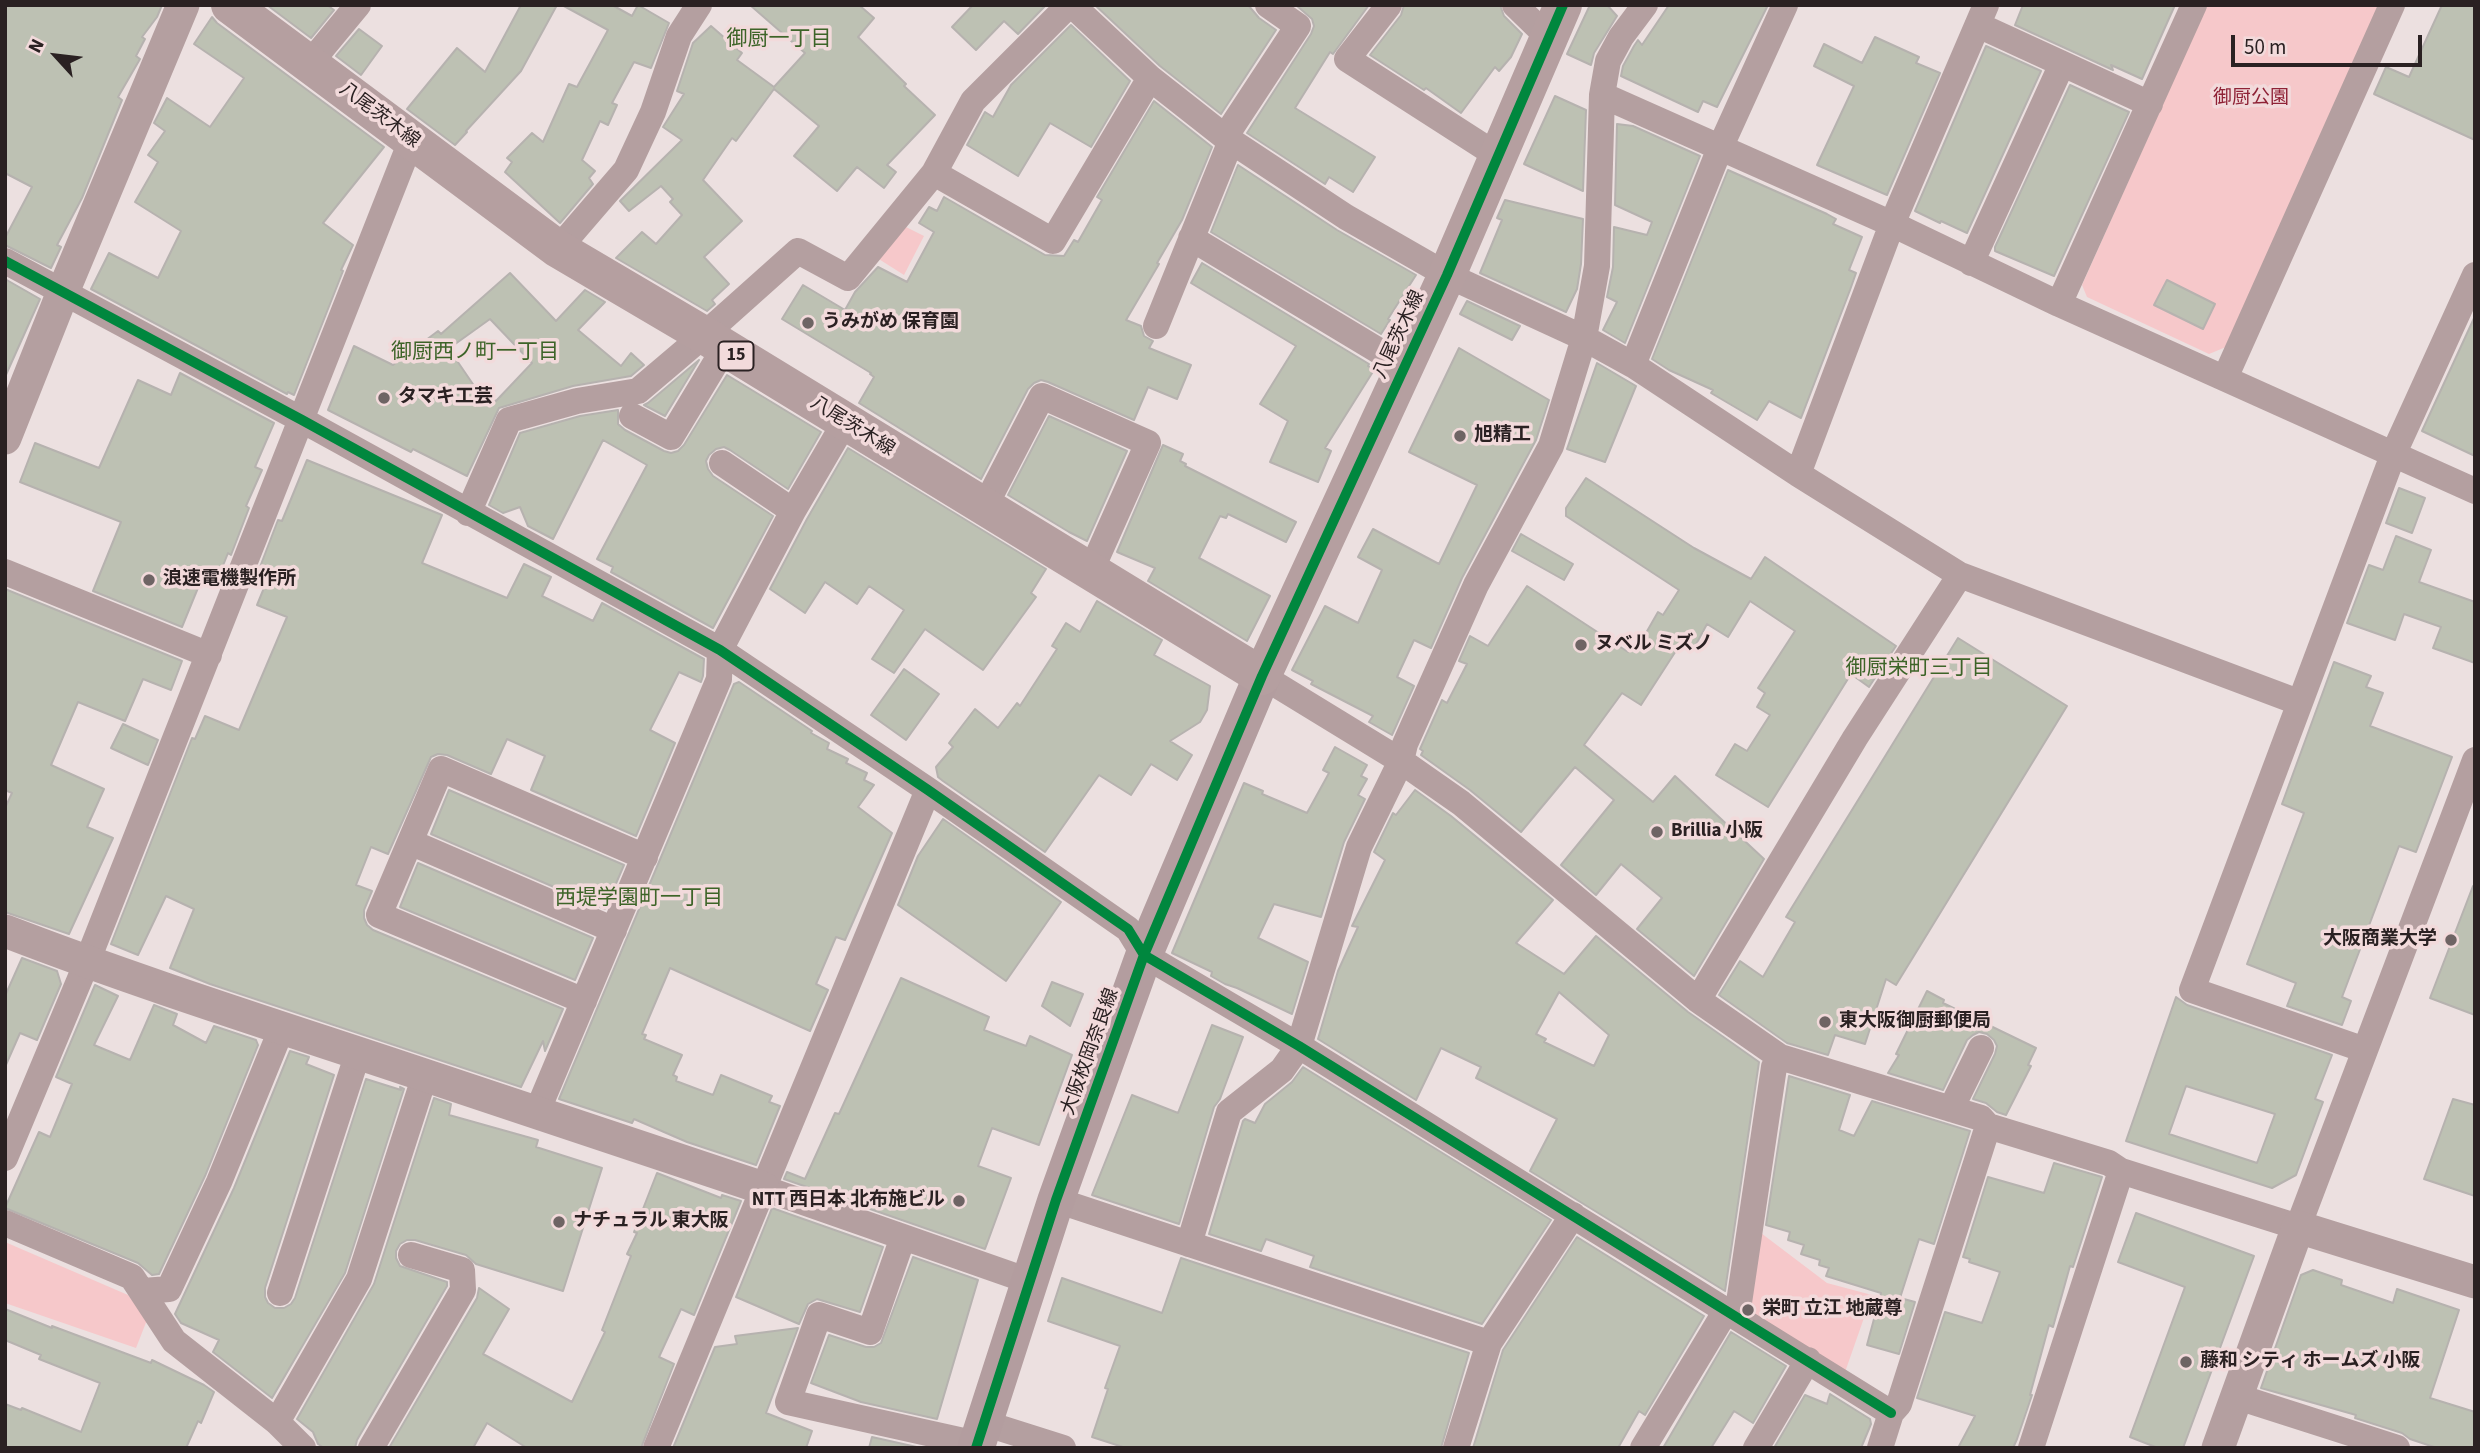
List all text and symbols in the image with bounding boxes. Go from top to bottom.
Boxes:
north arrow [21,21,91,91]
scale bar [2235,21,2426,65]
district label: 御厨一丁目 [727,27,831,53]
text: 50 m [2244,32,2286,62]
text: N [22,34,52,58]
street label: 八尾茨木線 [334,78,424,154]
park label: 御厨公園 [2213,88,2289,110]
street label: 八尾茨木線 [1370,287,1430,383]
place label: うみがめ 保育園 [822,312,959,334]
marker: うみがめ 保育園 [800,315,816,331]
district label: 御厨西ノ町一丁目 [391,340,559,366]
road number: 15 [718,342,754,370]
place label: タマキ工芸 [398,387,493,409]
marker: タマキ工芸 [376,390,392,406]
street label: 八尾茨木線 [806,392,898,462]
place label: 旭精工 [1474,425,1531,447]
marker: 旭精工 [1452,428,1468,444]
place label: 浪速電機製作所 [163,569,296,591]
marker: 浪速電機製作所 [141,572,157,588]
place label: ヌベル ミズノ [1595,634,1713,656]
marker: ヌベル ミズノ [1573,637,1589,653]
district label: 御厨栄町三丁目 [1846,656,1992,682]
place label: Brillia 小阪 [1671,821,1763,843]
marker: Brillia 小阪 [1649,824,1665,840]
district label: 西堤学園町一丁目 [555,886,723,912]
place label: 大阪商業大学 [2323,929,2437,951]
marker: 大阪商業大学 [2443,932,2459,948]
street label: 大阪枚岡奈良線 [1058,986,1124,1118]
place label: 東大阪御厨郵便局 [1839,1011,1991,1033]
marker: 東大阪御厨郵便局 [1817,1014,1833,1030]
place label: NTT 西日本 北布施ビル [752,1190,945,1212]
marker: NTT 西日本 北布施ビル [951,1193,967,1209]
place label: ナチュラル 東大阪 [573,1211,729,1233]
marker: ナチュラル 東大阪 [551,1214,567,1230]
place label: 栄町 立江 地蔵尊 [1762,1299,1903,1321]
marker: 栄町 立江 地蔵尊 [1740,1302,1756,1318]
place label: 藤和 シティ ホームズ 小阪 [2200,1351,2420,1373]
marker: 藤和 シティ ホームズ 小阪 [2178,1354,2194,1370]

